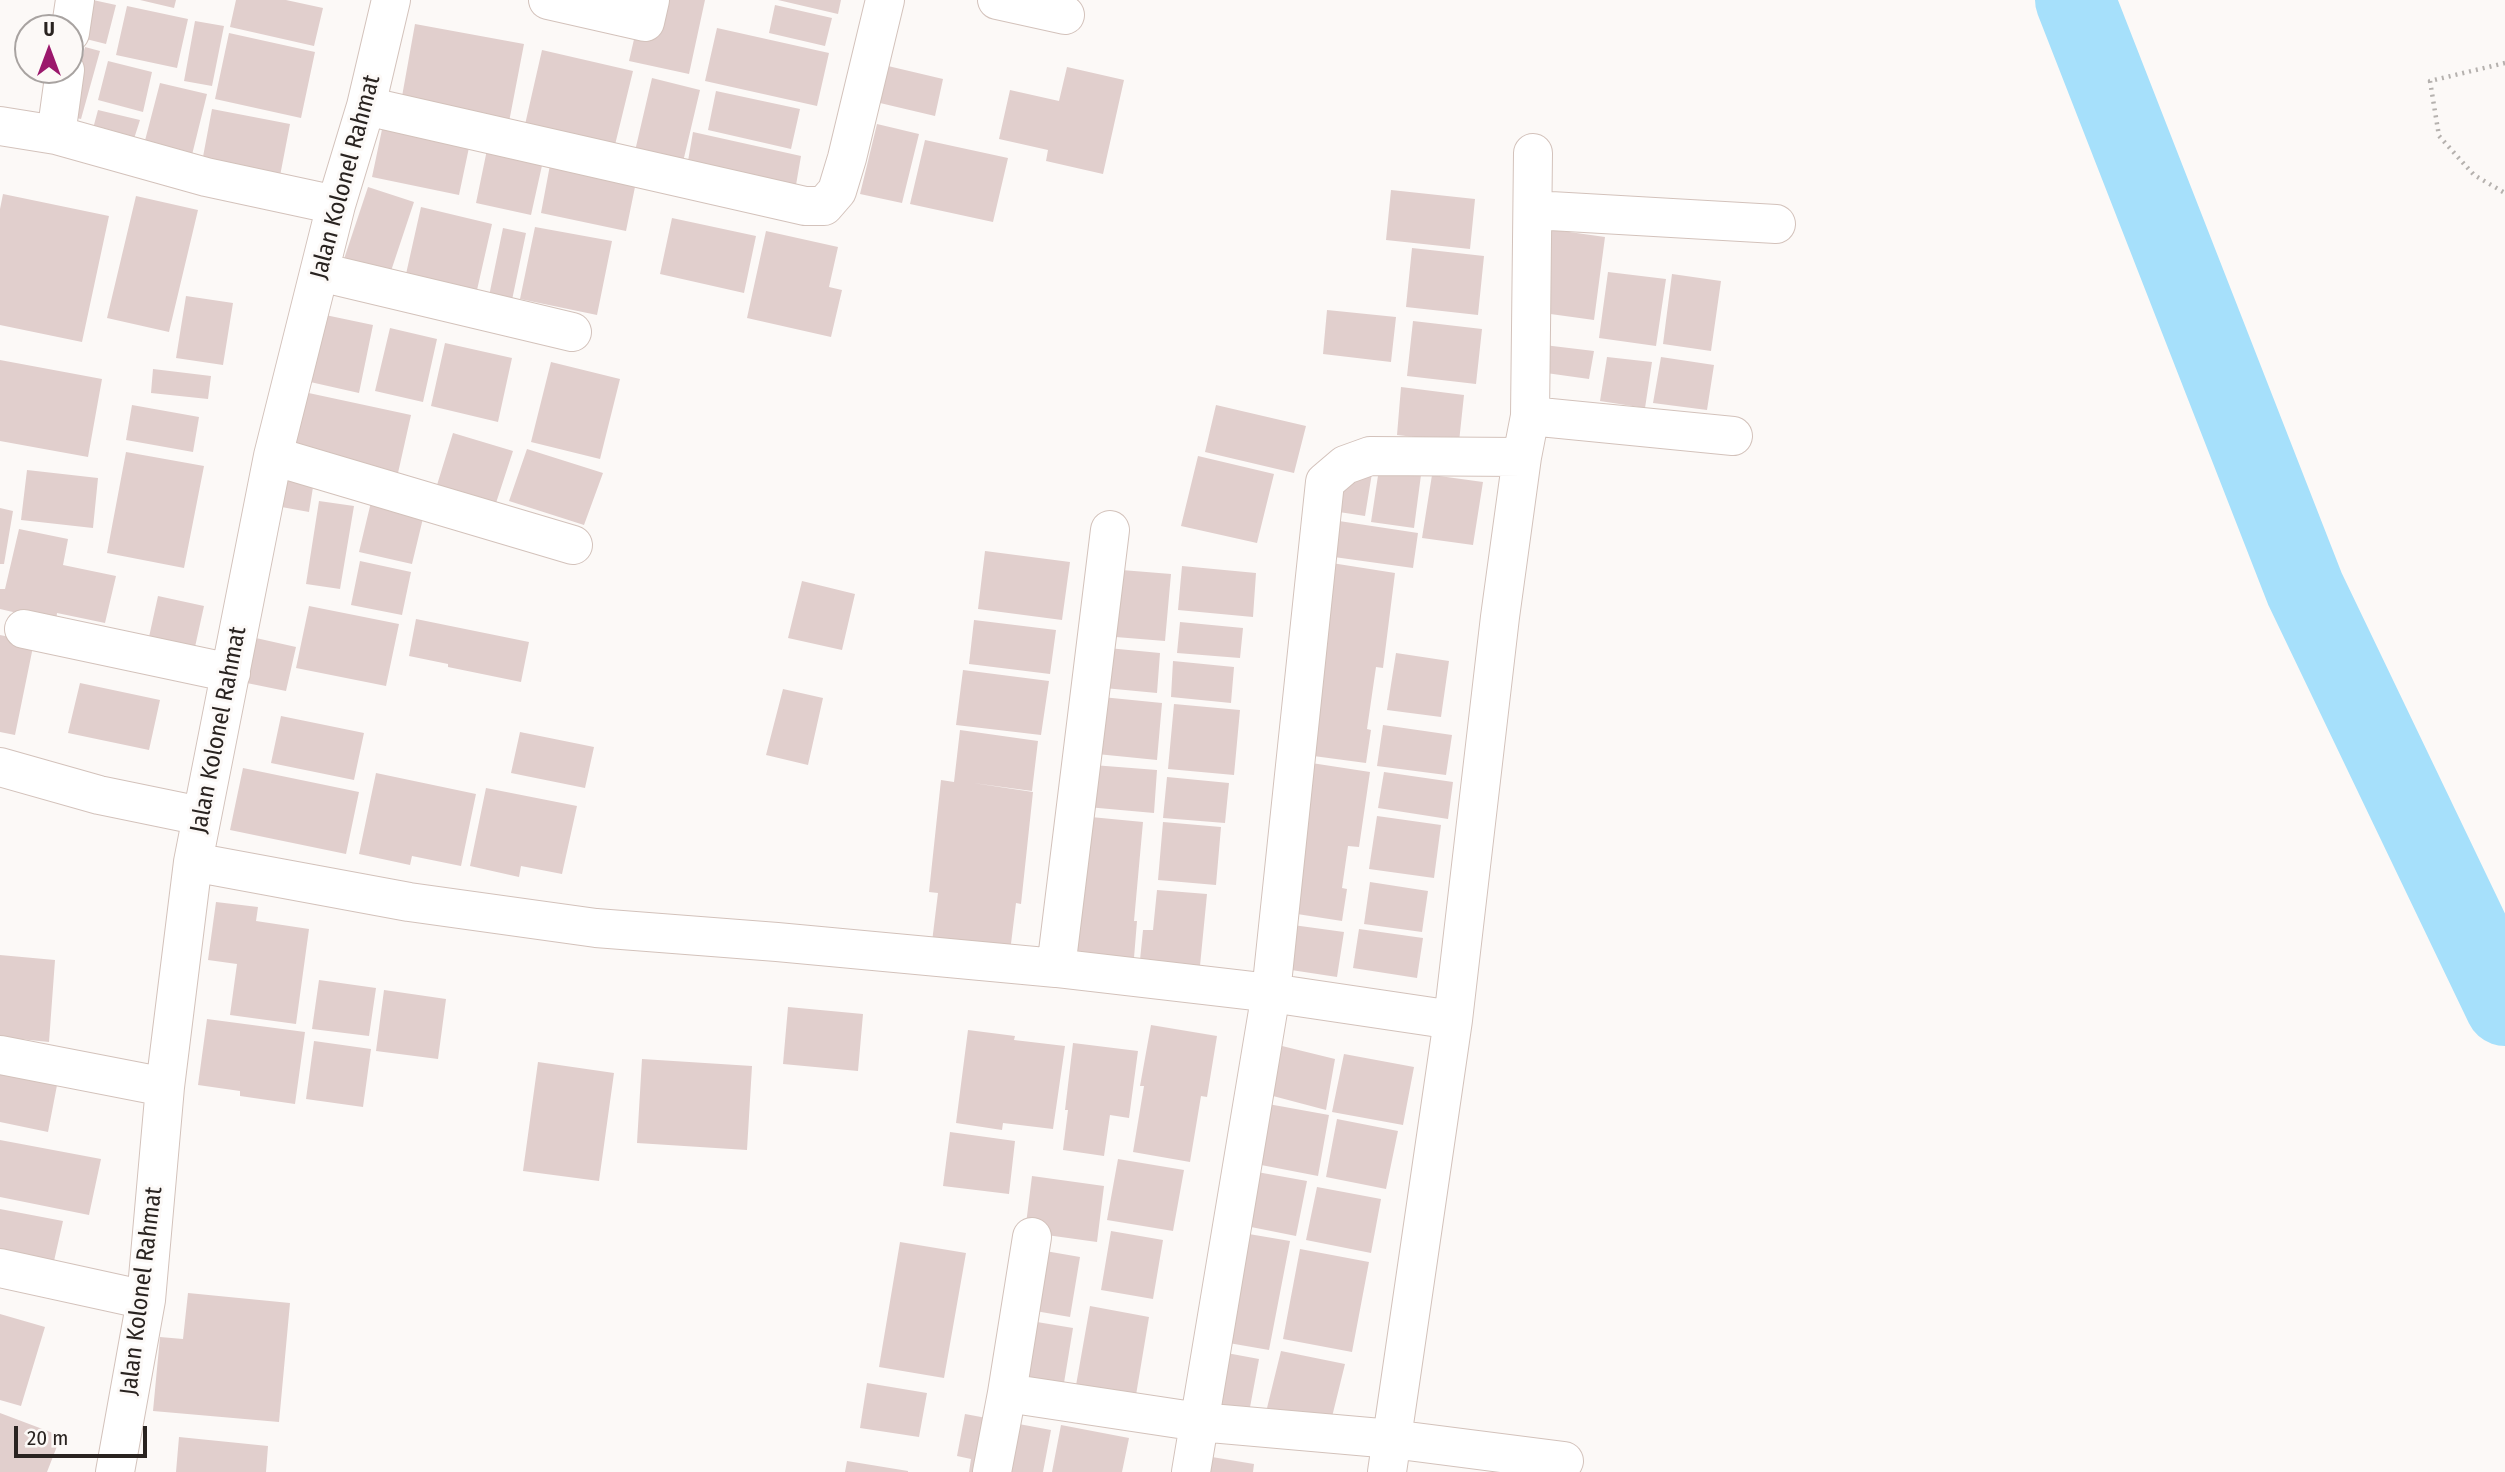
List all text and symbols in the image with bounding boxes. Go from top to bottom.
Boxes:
north arrow [14,14,84,84]
text: U [43,18,55,41]
street label: Jalan Kolonel Rahmat [305,72,387,282]
street label: Jalan Kolonel Rahmat [185,624,253,836]
street label: Jalan Kolonel Rahmat [115,1185,169,1397]
scale bar [18,1412,150,1456]
text: 20 m [27,1425,68,1451]

